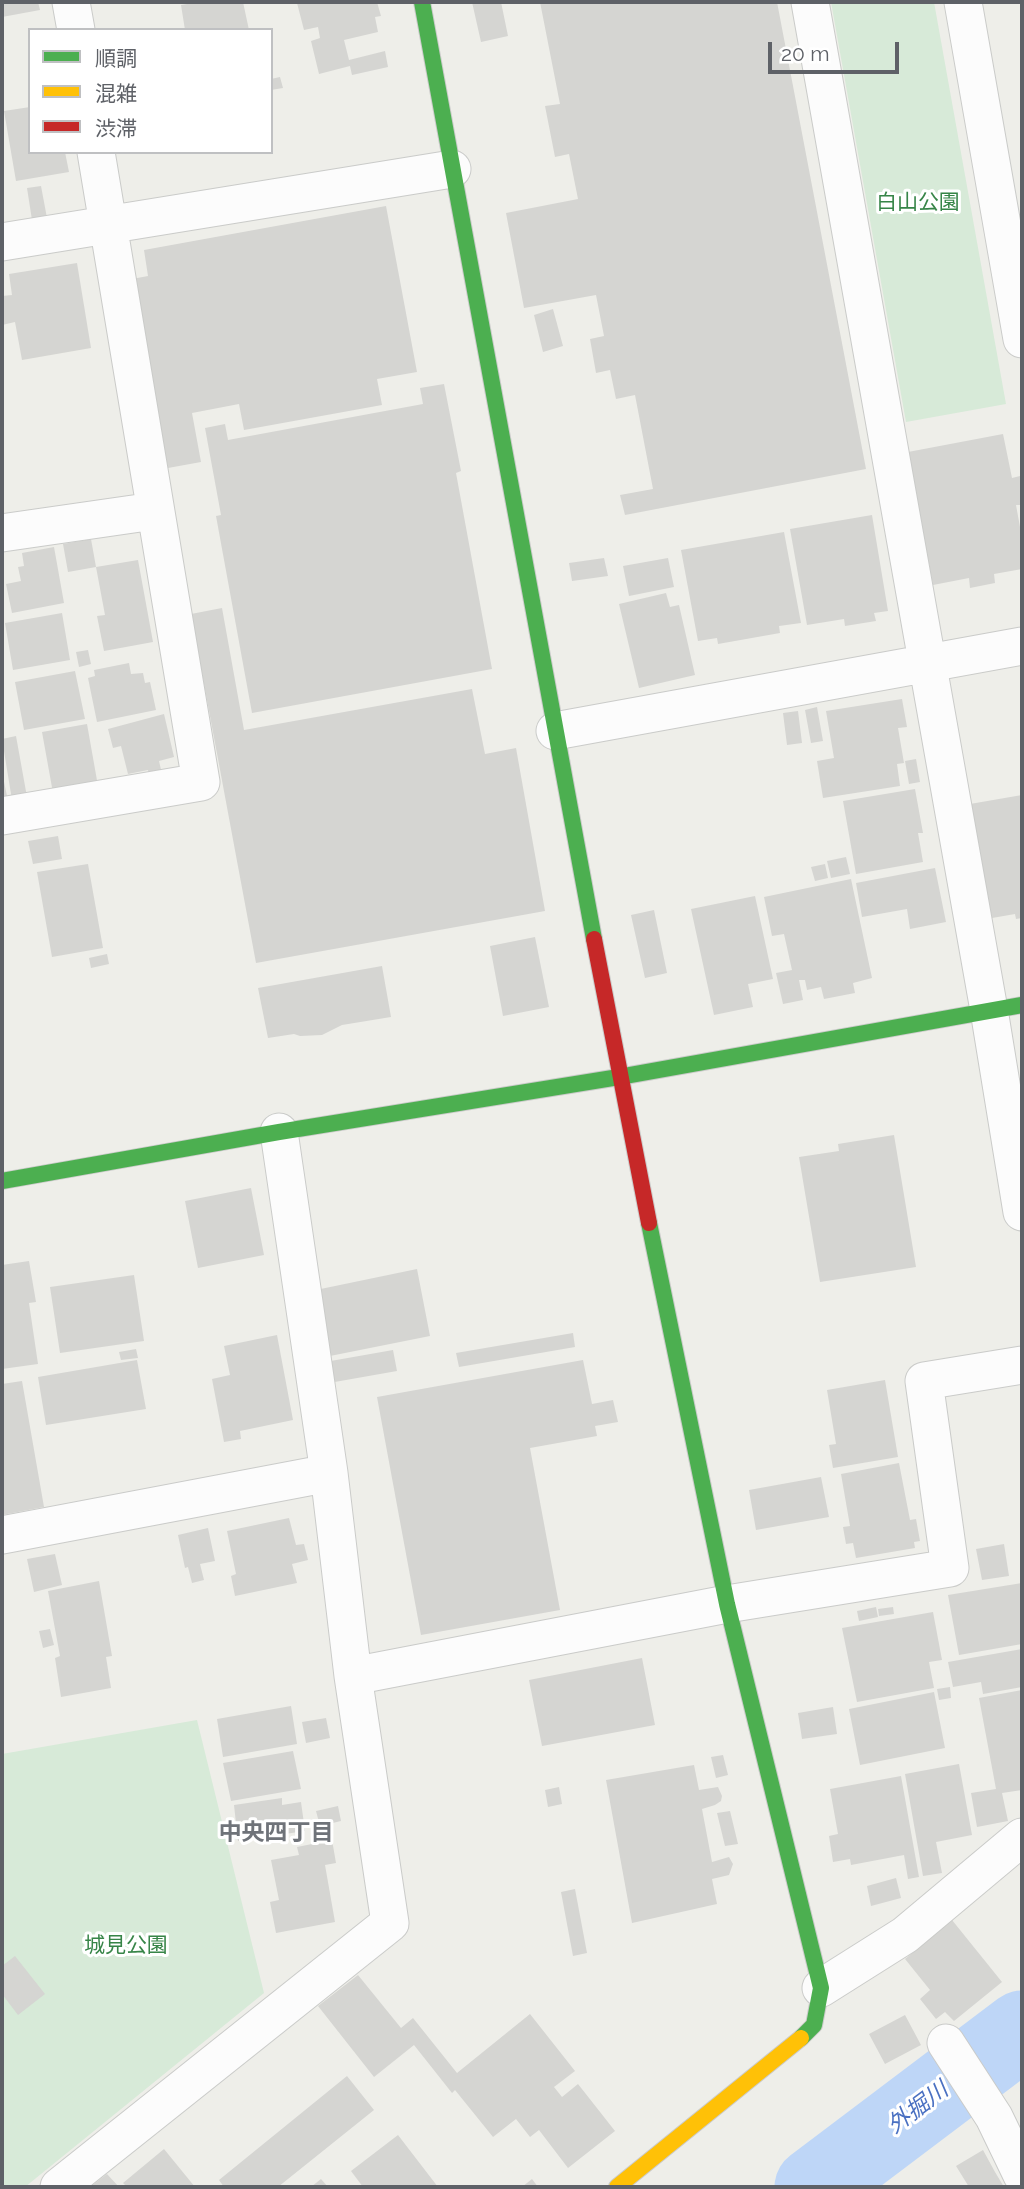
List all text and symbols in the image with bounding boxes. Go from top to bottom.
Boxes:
legend [28,28,273,154]
scale bar [772,28,903,72]
text: 20 m [781,41,829,66]
text: 順調 [95,46,137,71]
text: 混雑 [95,81,137,106]
text: 渋滞 [95,116,137,141]
park label: 白山公園 [876,190,960,216]
district label: 中央四丁目 [219,1819,333,1847]
park label: 城見公園 [84,1933,168,1959]
water label: 外掘川 [882,2076,954,2140]

